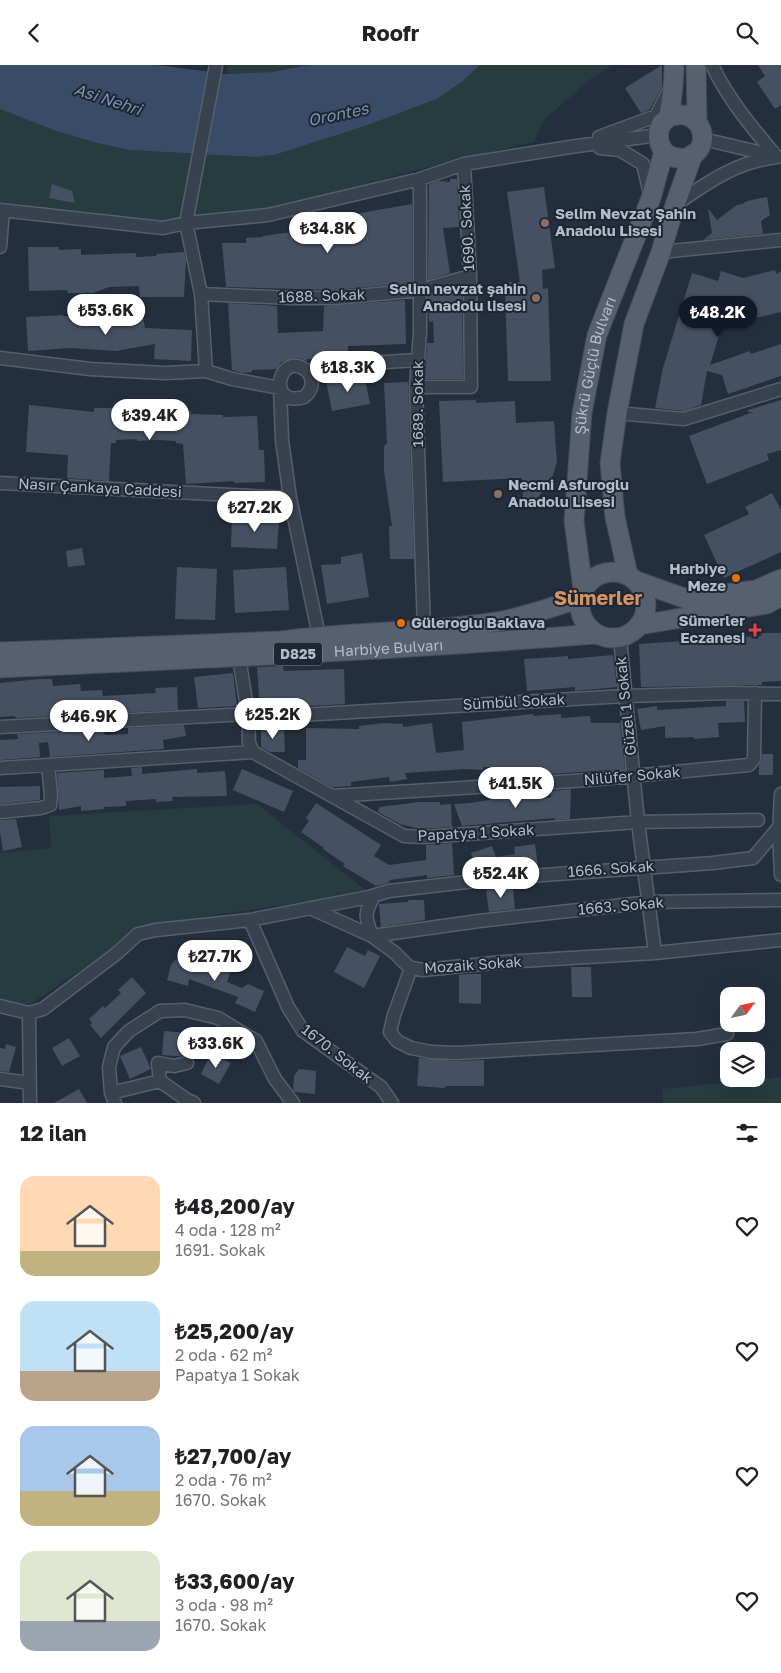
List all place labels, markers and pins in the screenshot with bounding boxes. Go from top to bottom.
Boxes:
place label: Selim Nevzat Şahin Anadolu Lisesi [555,204,696,239]
pin: ₺34.8K [287,211,369,254]
marker: Selim Nevzat Şahin Anadolu Lisesi [539,217,551,229]
place label: Selim nevzat şahin Anadolu lisesi [389,279,526,314]
marker: Selim nevzat şahin Anadolu lisesi [530,292,542,304]
pin: ₺53.6K [65,293,147,336]
pin: ₺48.2K [677,295,759,338]
pin: ₺18.3K [307,351,389,393]
pin: ₺39.4K [109,399,191,441]
place label: Necmi Asfuroğlu Anadolu Lisesi [508,475,629,510]
marker: Necmi Asfuroğlu Anadolu Lisesi [492,488,504,500]
pin: ₺27.2K [214,491,296,533]
place label: Harbiye Meze [669,559,726,594]
marker: Harbiye Meze [730,572,742,584]
place label: Sümerler Eczanesi [679,611,745,646]
place label: Güleroğlu Baklava [411,613,545,631]
marker: Güleroğlu Baklava [395,617,407,629]
marker: Sümerler Eczanesi [749,624,761,636]
pin: ₺25.2K [232,697,314,740]
pin: ₺46.9K [48,699,130,742]
pin: ₺41.5K [475,767,557,809]
pin: ₺52.4K [460,857,542,899]
pin: ₺27.7K [174,939,256,982]
pin: ₺33.6K [175,1027,257,1069]

